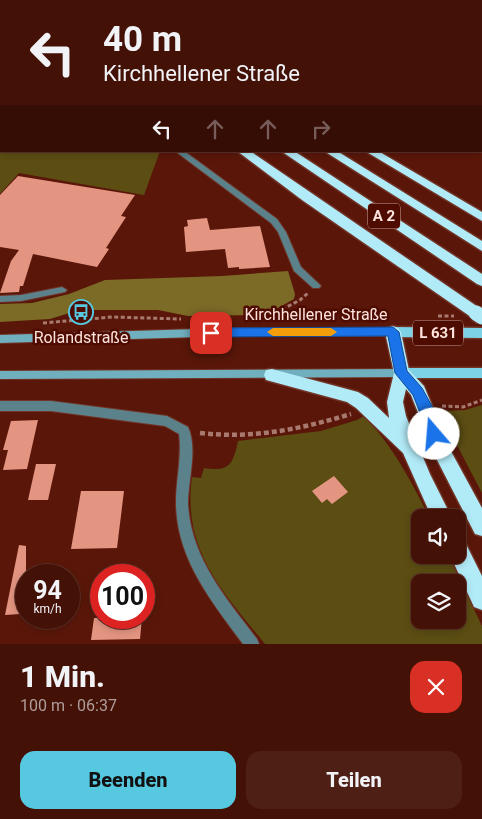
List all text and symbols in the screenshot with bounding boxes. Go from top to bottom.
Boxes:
text: 40 m [103,19,182,60]
icon: left [20,20,85,85]
text: Kirchhellener Straße [103,61,300,86]
icon: left [148,115,176,143]
icon: ahead [201,115,229,143]
icon: ahead [254,115,282,143]
icon: right [307,115,335,143]
road number: A 2 [368,204,400,228]
bus stop icon: Rolandstraße [68,299,94,325]
street label: Kirchhellener Straße [244,305,388,324]
pin [190,312,232,354]
icon: arrive [197,319,225,347]
road number: L 631 [413,320,463,346]
place label: Rolandstraße [34,328,128,347]
position arrow [407,407,459,459]
map controls [411,509,466,629]
button: sound [411,509,466,564]
speed limit sign: 100 [90,564,155,629]
button: layers [411,574,466,629]
text: 94 [33,576,62,605]
text: km/h [33,602,62,616]
text: 1 Min. [20,659,105,694]
button: close [410,661,462,713]
text: 100 m · 06:37 [20,696,117,715]
button: Beenden [20,751,236,809]
button: Teilen [246,751,462,809]

